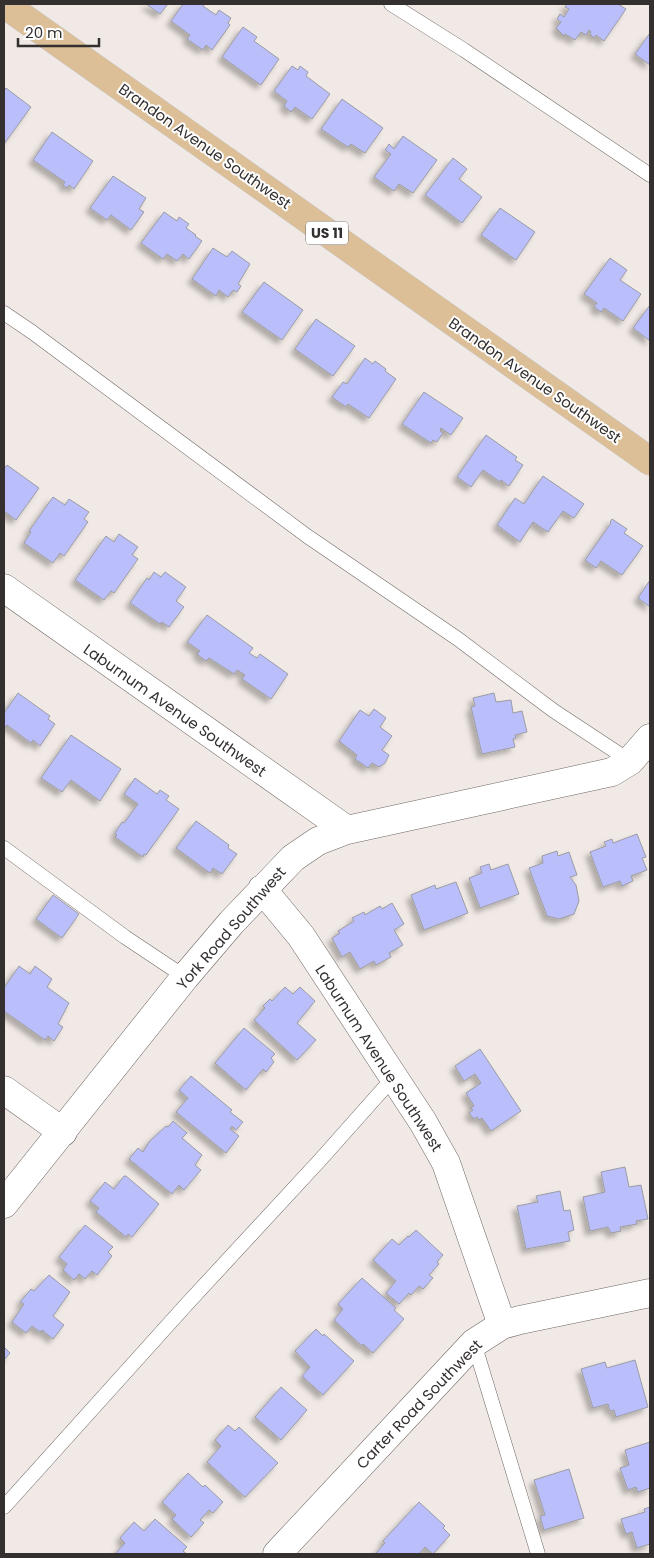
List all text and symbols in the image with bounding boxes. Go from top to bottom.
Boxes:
scale bar [18,15,99,47]
text: 20 m [25,22,63,43]
street label: Brandon Avenue Southwest [115,78,295,214]
road number: US 11 [306,222,348,244]
street label: Brandon Avenue Southwest [445,312,625,448]
street label: Laburnum Avenue Southwest [79,639,271,781]
street label: York Road Southwest [172,862,290,994]
street label: Laburnum Avenue Southwest [311,960,447,1156]
street label: Carter Road Southwest [351,1335,487,1473]

